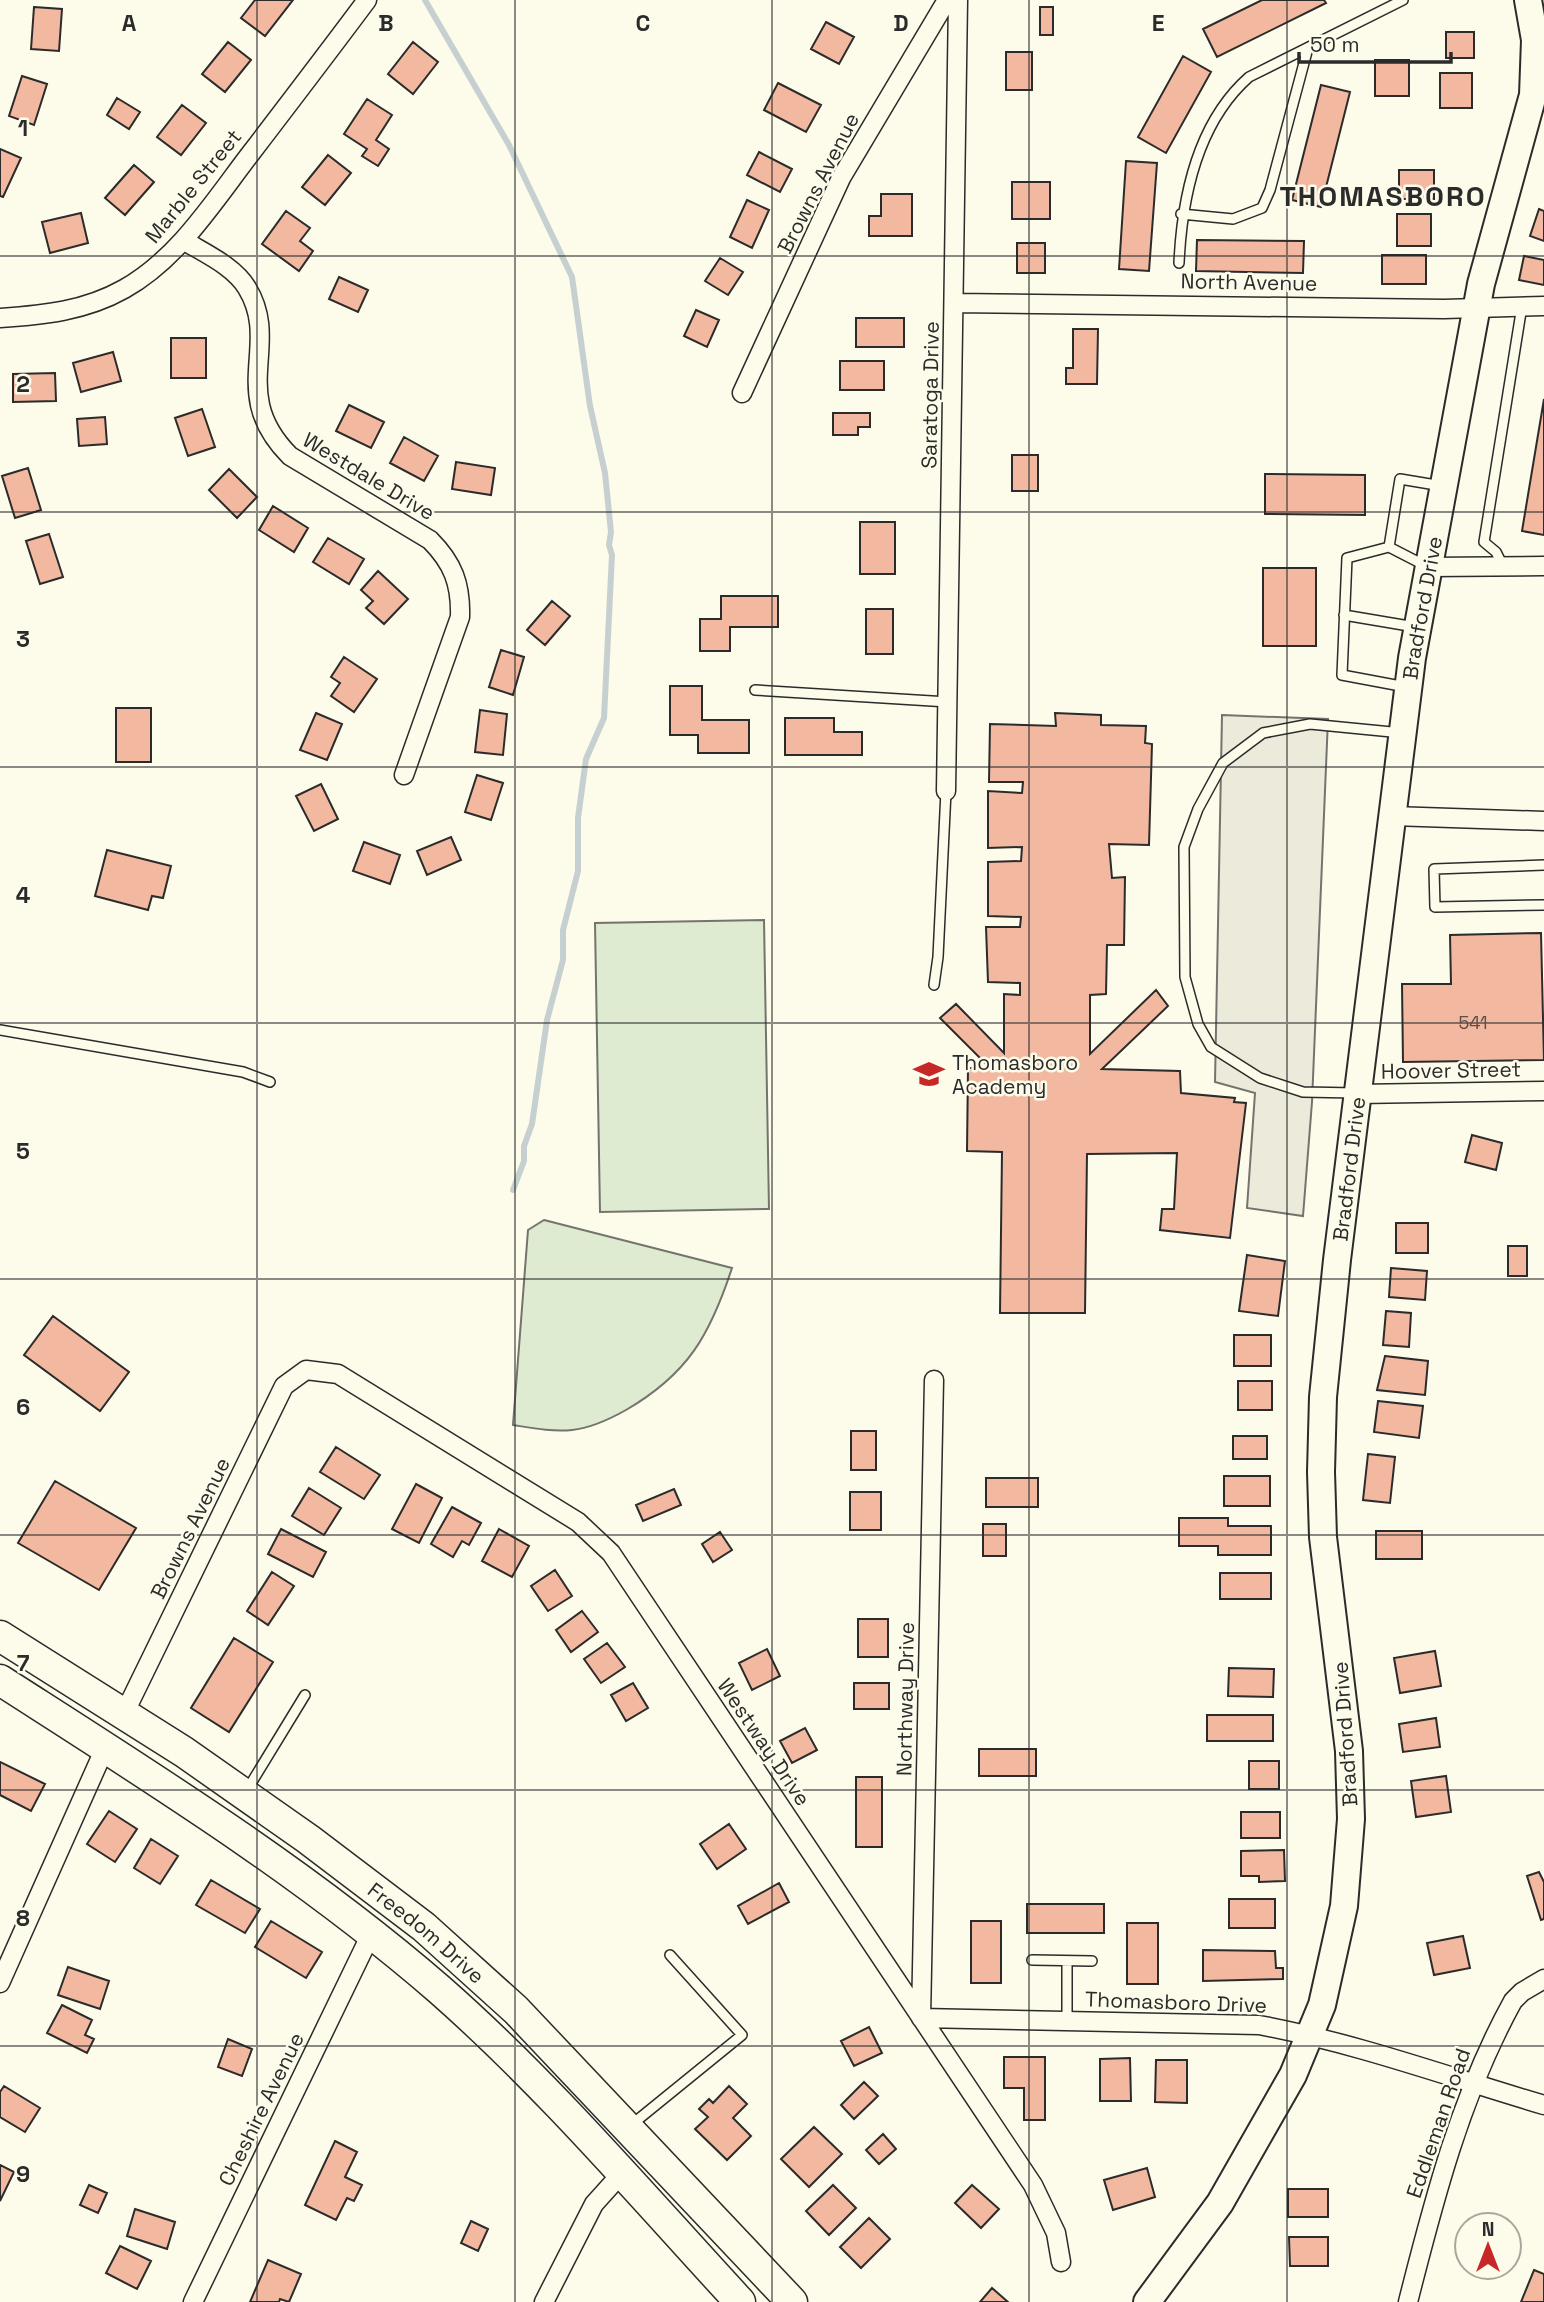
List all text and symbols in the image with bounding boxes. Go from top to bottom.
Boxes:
text: A [122,8,137,38]
text: B [378,8,394,38]
text: C [636,8,650,38]
text: D [893,8,909,38]
text: E [1152,8,1164,38]
scale bar [1299,21,1451,65]
text: 50 m [1310,31,1360,58]
street label: Browns Avenue [771,108,865,258]
text: 1 [18,113,28,143]
street label: Marble Street [139,124,247,248]
district label: THOMASBORO [1279,178,1487,214]
street label: North Avenue [1180,267,1318,297]
street label: Saratoga Drive [915,321,945,469]
text: 2 [16,369,30,399]
street label: Westdale Drive [298,426,440,526]
street label: Bradford Drive [1396,534,1448,681]
text: 3 [16,624,30,654]
text: 4 [16,880,31,910]
house number: 541 [1458,1011,1488,1034]
place label: Thomasboro Academy [952,1049,1078,1100]
street label: Hoover Street [1381,1055,1521,1085]
school or university icon: Thomasboro Academy [912,1057,946,1091]
street label: Bradford Drive [1326,1095,1371,1243]
text: 5 [16,1136,30,1166]
text: 6 [16,1392,30,1422]
street label: Browns Avenue [144,1453,236,1603]
street label: Northway Drive [890,1622,920,1776]
text: 7 [17,1648,30,1678]
street label: Bradford Drive [1326,1661,1364,1807]
street label: Westway Drive [711,1673,817,1811]
street label: Freedom Drive [363,1876,491,1989]
text: 8 [16,1903,30,1933]
street label: Thomasboro Drive [1085,1985,1267,2019]
street label: Cheshire Avenue [212,2028,310,2190]
street label: Eddleman Road [1400,2045,1476,2201]
text: 9 [16,2159,30,2189]
north arrow [1453,2211,1523,2281]
text: N [1482,2217,1494,2242]

